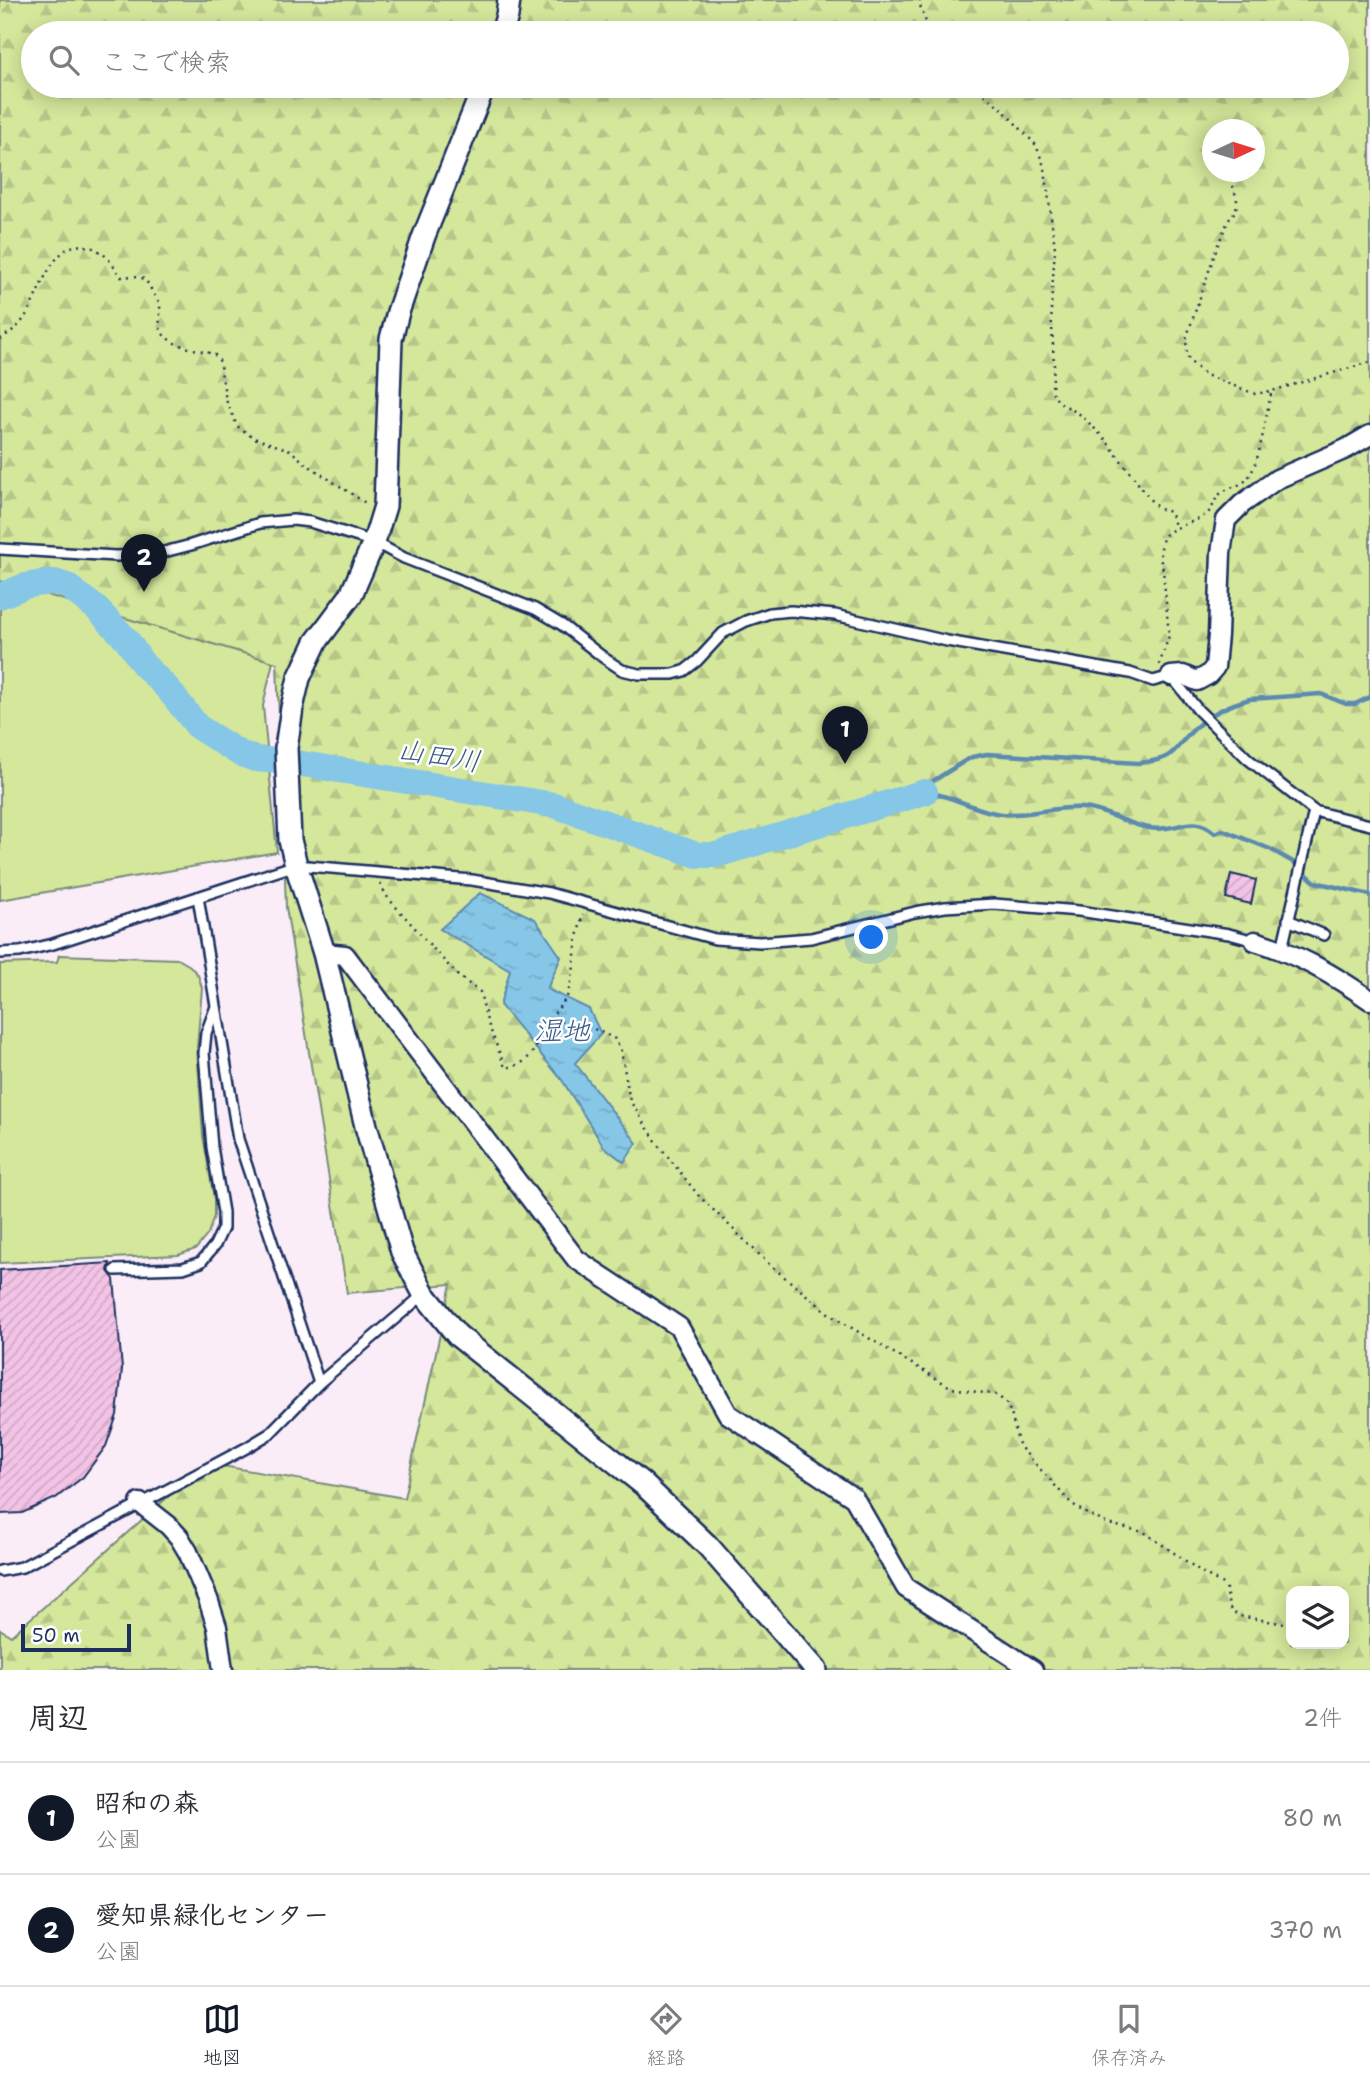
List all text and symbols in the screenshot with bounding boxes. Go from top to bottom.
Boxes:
search box [21,21,1349,98]
icon: search [45,41,83,79]
text: ここで検索 [101,44,231,79]
north arrow [1202,119,1265,182]
pin: 2 [121,534,167,592]
pin: 1 [822,706,868,764]
water label: 山田川 [395,730,483,780]
your location [854,920,888,954]
water label: 湿地 [534,1011,591,1049]
map controls [1286,1586,1349,1649]
button: layers [1286,1586,1349,1649]
scale bar [21,1621,131,1653]
text: 50 m [32,1623,80,1648]
text: 周辺 [28,1697,88,1738]
text: 2件 [1303,1703,1342,1733]
text: 昭和の森 [95,1785,199,1820]
text: 1 [46,1803,56,1833]
text: 80 m [1283,1803,1342,1833]
text: 公園 [95,1824,141,1854]
text: 愛知県緑化センター [95,1897,329,1932]
text: 2 [43,1915,59,1945]
text: 370 m [1269,1915,1342,1945]
text: 公園 [95,1936,141,1966]
tab: 地図 [203,2000,241,2070]
tab: 経路 [647,2000,685,2070]
tab: 保存済み [1091,2000,1167,2070]

